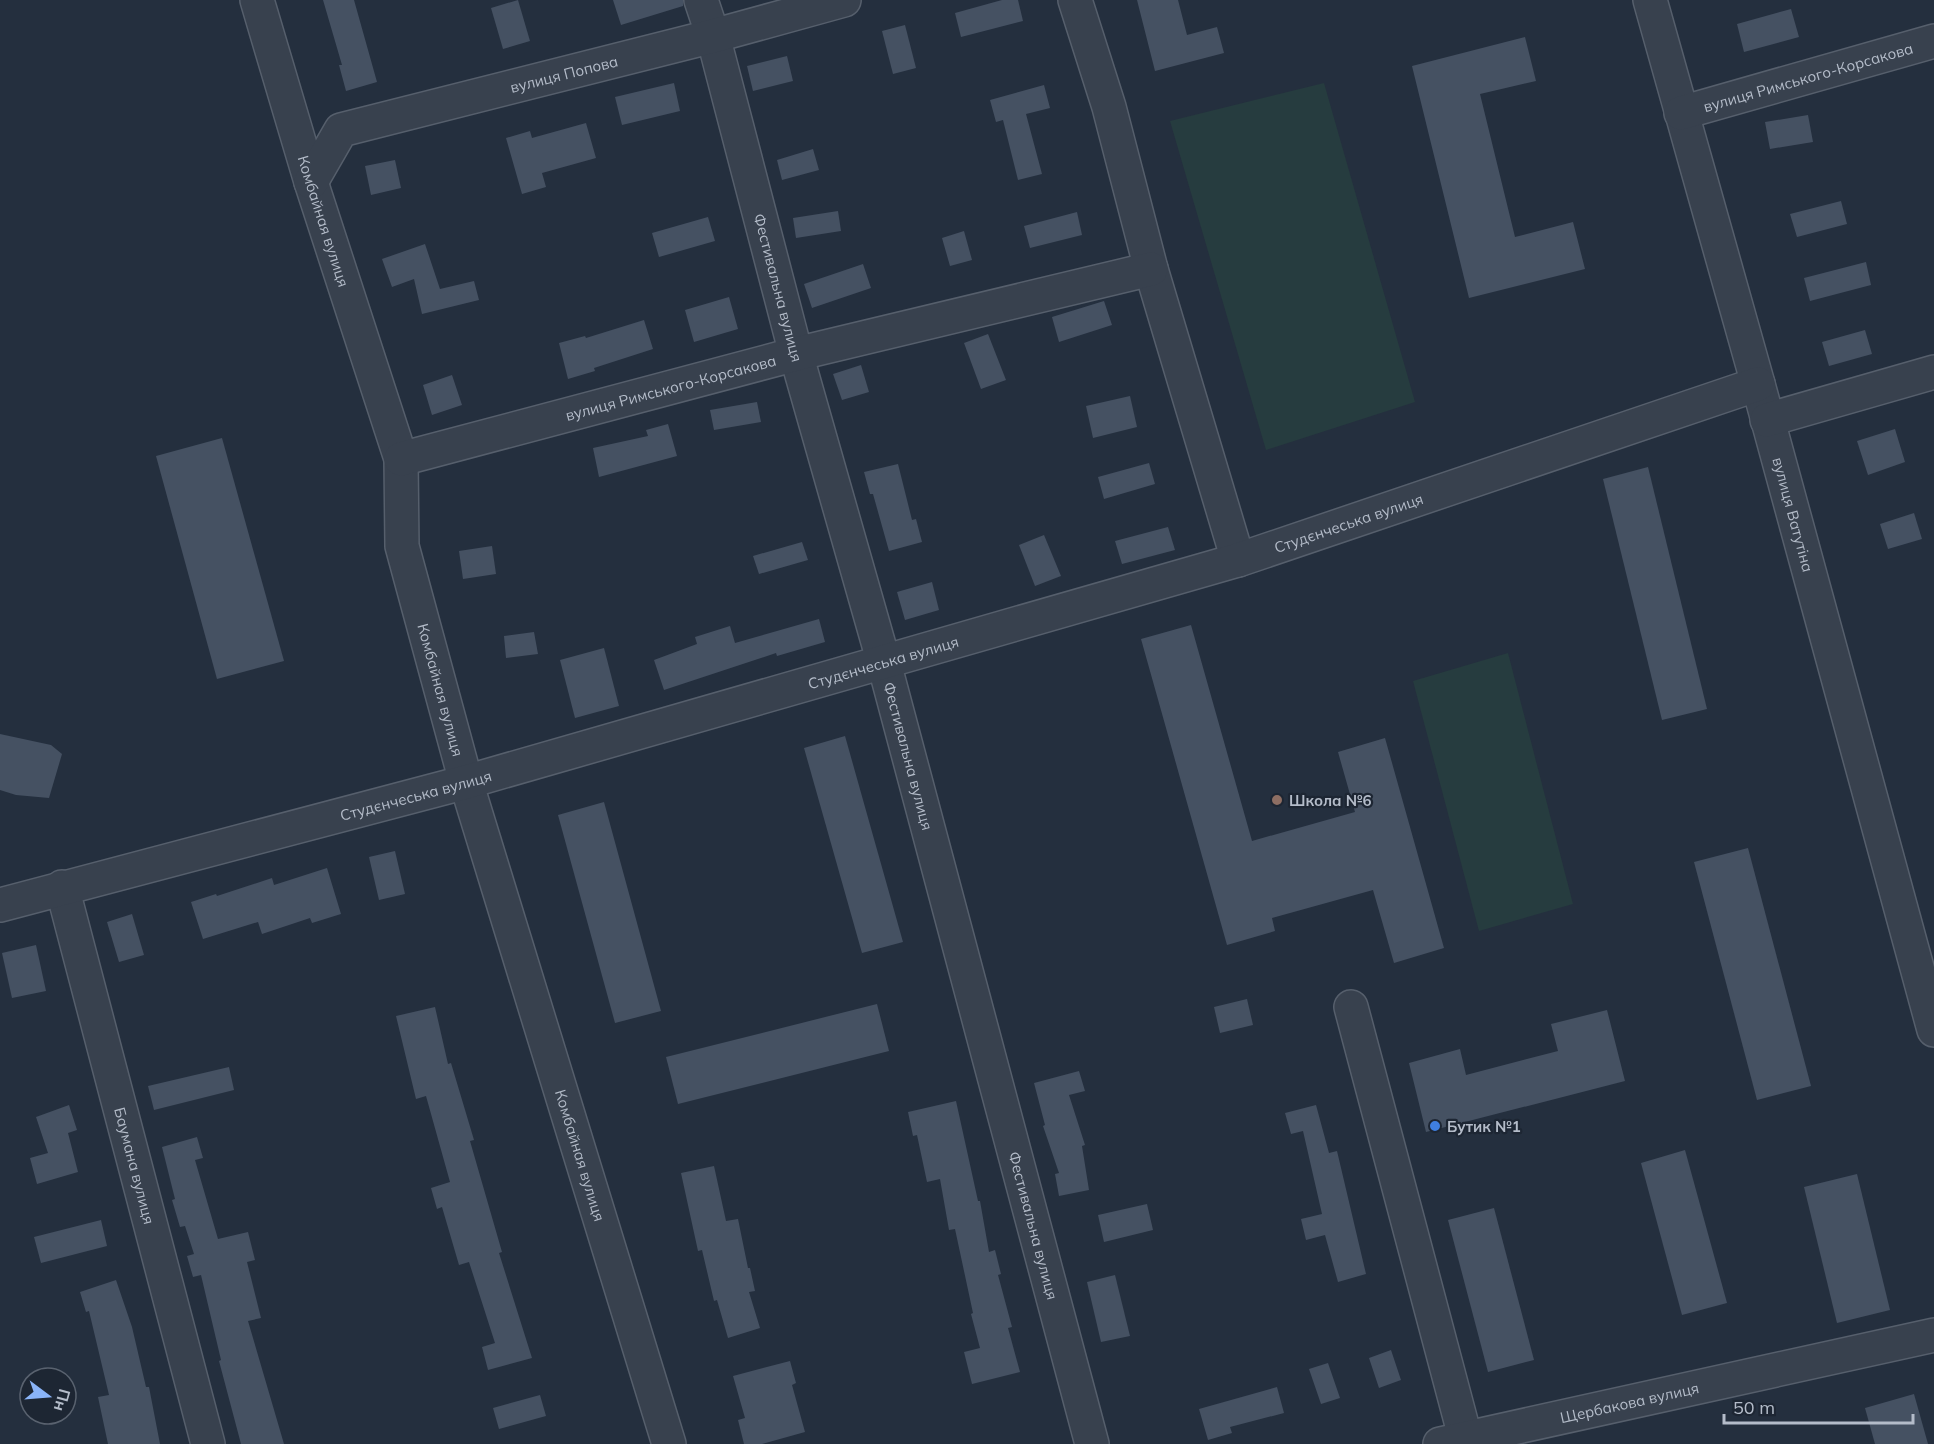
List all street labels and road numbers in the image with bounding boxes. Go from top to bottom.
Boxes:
street label: вулиця Римського-Корсакова [1701,38,1915,116]
street label: вулиця Попова [508,51,620,96]
street label: Комбайная вулиця [294,153,354,289]
street label: Фестивальна вулиця [750,211,807,364]
street label: вулиця Римського-Корсакова [563,350,778,424]
street label: вулиця Ватутіна [1769,455,1818,574]
street label: Студєнчеська вулиця [1272,489,1426,557]
street label: Комбайная вулиця [414,621,468,758]
street label: Студєнчеська вулиця [806,631,961,693]
street label: Фестивальна вулиця [880,680,938,832]
street label: Студєнчеська вулиця [338,766,494,824]
street label: Комбайная вулиця [551,1087,610,1223]
street label: Баумана вулиця [111,1105,159,1226]
street label: Фестивальна вулиця [1005,1149,1063,1302]
street label: Щербакова вулиця [1558,1378,1701,1427]

